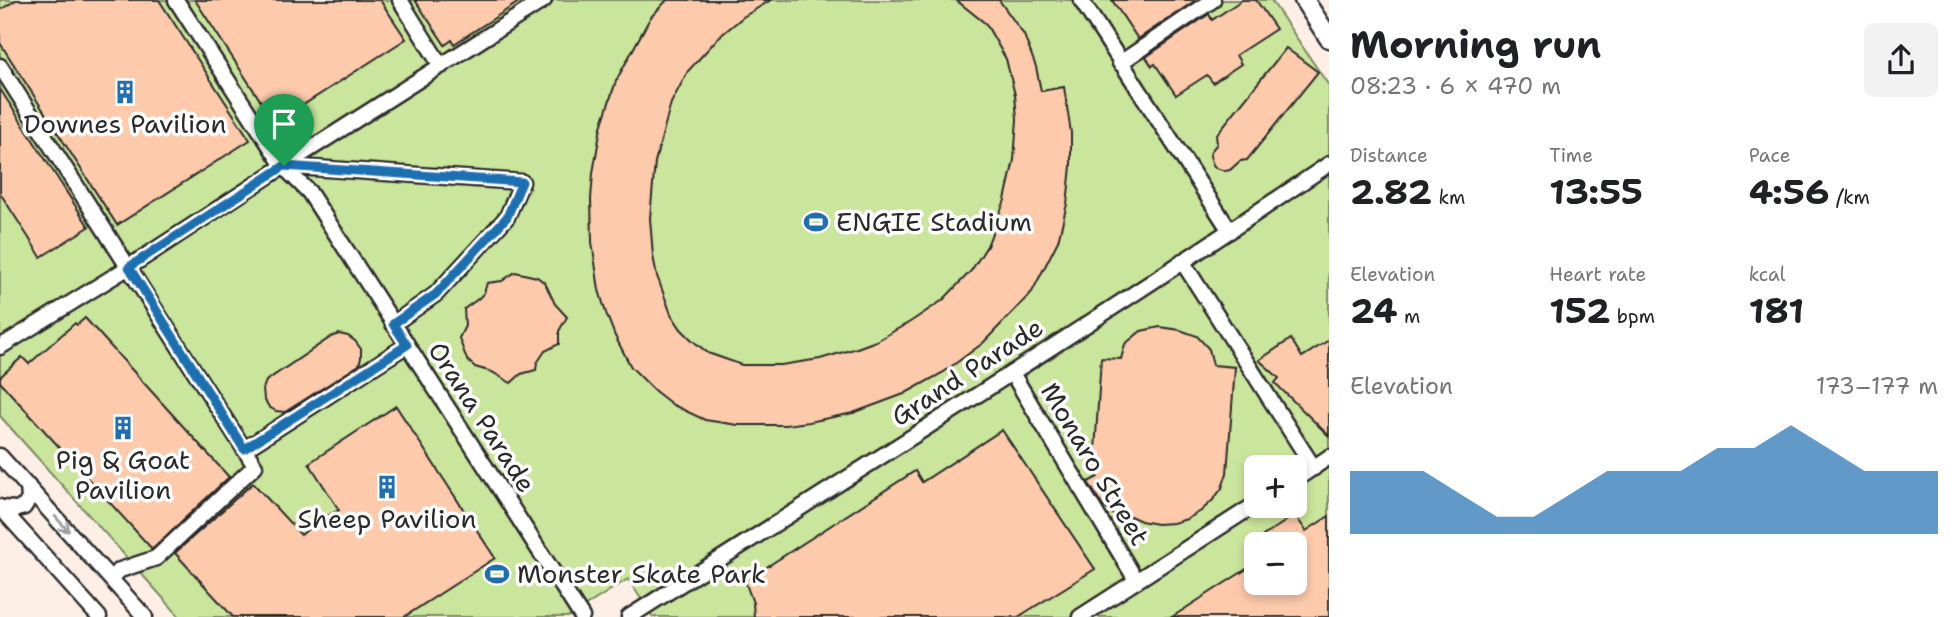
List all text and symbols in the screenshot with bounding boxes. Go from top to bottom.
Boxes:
text: Morning run [1350,19,1601,70]
button: share [1864,23,1938,97]
text: 08:23 · 6 × 470 m [1350,71,1561,101]
building icon: Downes Pavilion [111,78,139,106]
pin [254,94,314,166]
icon: arrive [265,105,303,143]
place label: Downes Pavilion [24,106,226,141]
text: Distance [1350,143,1428,168]
text: Time [1549,143,1593,168]
text: Pace [1749,143,1790,168]
text: 2.82 [1350,168,1432,215]
text: 13:55 [1549,168,1643,215]
text: 4:56 [1749,168,1829,215]
text: km [1432,185,1465,210]
text: /km [1829,185,1870,210]
place label: ENGIE Stadium [836,204,1032,239]
sports icon: ENGIE Stadium [802,208,830,236]
text: Elevation [1350,262,1435,287]
text: Heart rate [1549,262,1646,287]
text: kcal [1749,262,1786,287]
text: 24 [1350,287,1398,334]
text: 152 [1549,287,1610,334]
text: 181 [1749,287,1804,334]
text: m [1398,304,1420,329]
text: bpm [1610,304,1655,329]
street label: Grand Parade [884,309,1050,434]
street label: Orana Parade [421,335,544,499]
text: Elevation [1350,371,1453,401]
text: 173–177 m [1816,371,1938,401]
street label: Monaro Street [1033,376,1158,552]
building icon: Pig & Goat Pavilion [109,414,137,442]
place label: Pig & Goat Pavilion [56,442,190,507]
map controls [1244,455,1307,595]
button: + [1244,455,1307,518]
building icon: Sheep Pavilion [373,473,401,501]
place label: Sheep Pavilion [297,501,477,536]
one-way arrow [54,515,71,532]
button: − [1244,532,1307,595]
place label: Monster Skate Park [517,556,766,591]
sports icon: Monster Skate Park [483,560,511,588]

